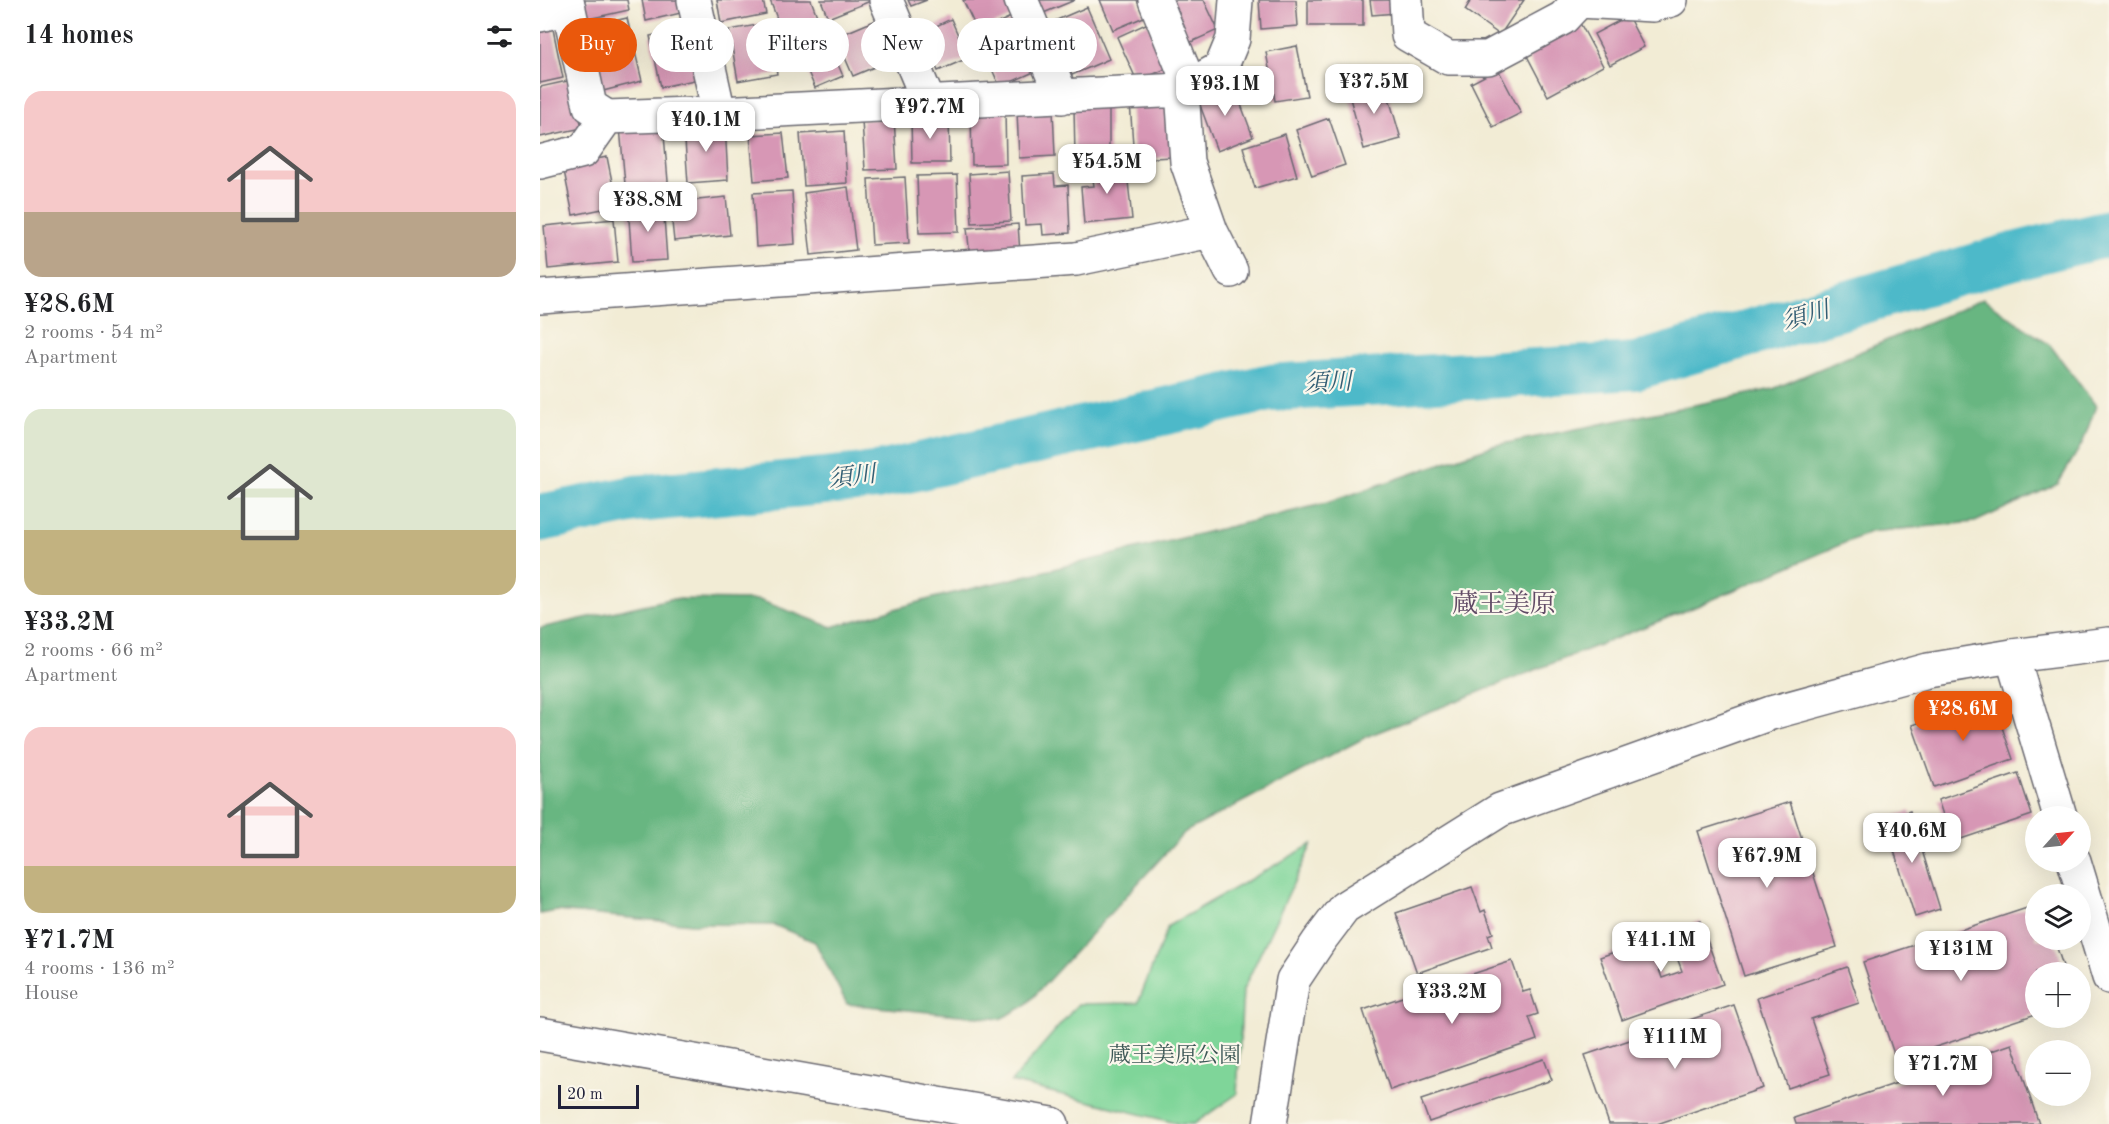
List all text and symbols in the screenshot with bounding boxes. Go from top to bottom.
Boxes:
chip: Buy [558,18,637,72]
chip: Rent [649,18,734,72]
chip: Filters [746,18,849,72]
chip: New [861,18,945,72]
chip: Apartment [957,18,1097,72]
icon: filters [483,20,516,53]
text: 14 homes [24,23,133,49]
pin: ¥37.5M [1325,64,1423,115]
pin: ¥93.1M [1176,66,1274,117]
text: ¥37.5M [1339,73,1409,93]
text: ¥93.1M [1190,75,1260,95]
pin: ¥97.7M [881,89,979,140]
text: ¥97.7M [895,98,965,118]
pin: ¥40.1M [657,102,755,153]
text: ¥40.1M [671,111,741,131]
icon: home [216,130,324,238]
pin: ¥54.5M [1058,144,1156,195]
text: ¥54.5M [1072,153,1142,173]
pin: ¥38.8M [599,182,697,233]
text: ¥38.8M [613,191,683,211]
text: ¥28.6M [24,292,115,318]
water label: 須川 [1779,296,1835,335]
text: 2 rooms · 54 m² [24,323,163,343]
text: Apartment [24,348,118,368]
water label: 須川 [1303,369,1356,397]
icon: home [216,448,324,556]
water label: 須川 [826,461,880,493]
district label: 蔵王美原 [1452,590,1556,618]
text: ¥33.2M [24,610,115,636]
text: 2 rooms · 66 m² [24,641,163,661]
text: Apartment [24,666,118,686]
pin: ¥28.6M [1914,691,2012,742]
text: ¥28.6M [1928,700,1998,720]
icon: home [216,766,324,874]
north arrow [2025,806,2091,872]
map controls [2025,806,2091,1106]
pin: ¥40.6M [1863,813,1961,864]
text: ¥40.6M [1877,822,1947,842]
pin: ¥67.9M [1718,838,1816,889]
text: ¥67.9M [1732,847,1802,867]
button: layers [2025,884,2091,950]
pin: ¥41.1M [1612,922,1710,973]
text: ¥71.7M [24,928,115,954]
text: ¥41.1M [1626,931,1696,951]
pin: ¥131M [1919,931,2003,982]
text: ¥131M [1929,940,1993,960]
text: 4 rooms · 136 m² [24,959,174,979]
button: + [2025,962,2091,1028]
pin: ¥33.2M [1403,974,1501,1025]
text: ¥33.2M [1417,983,1487,1003]
text: House [24,984,78,1004]
pin: ¥111M [1633,1019,1717,1070]
text: ¥111M [1643,1028,1707,1048]
button: − [2025,1040,2091,1106]
park label: 蔵王美原公園 [1109,1043,1241,1067]
pin: ¥71.7M [1894,1046,1992,1097]
text: ¥71.7M [1908,1055,1978,1075]
scale bar [558,1082,639,1110]
text: 20 m [567,1087,603,1103]

